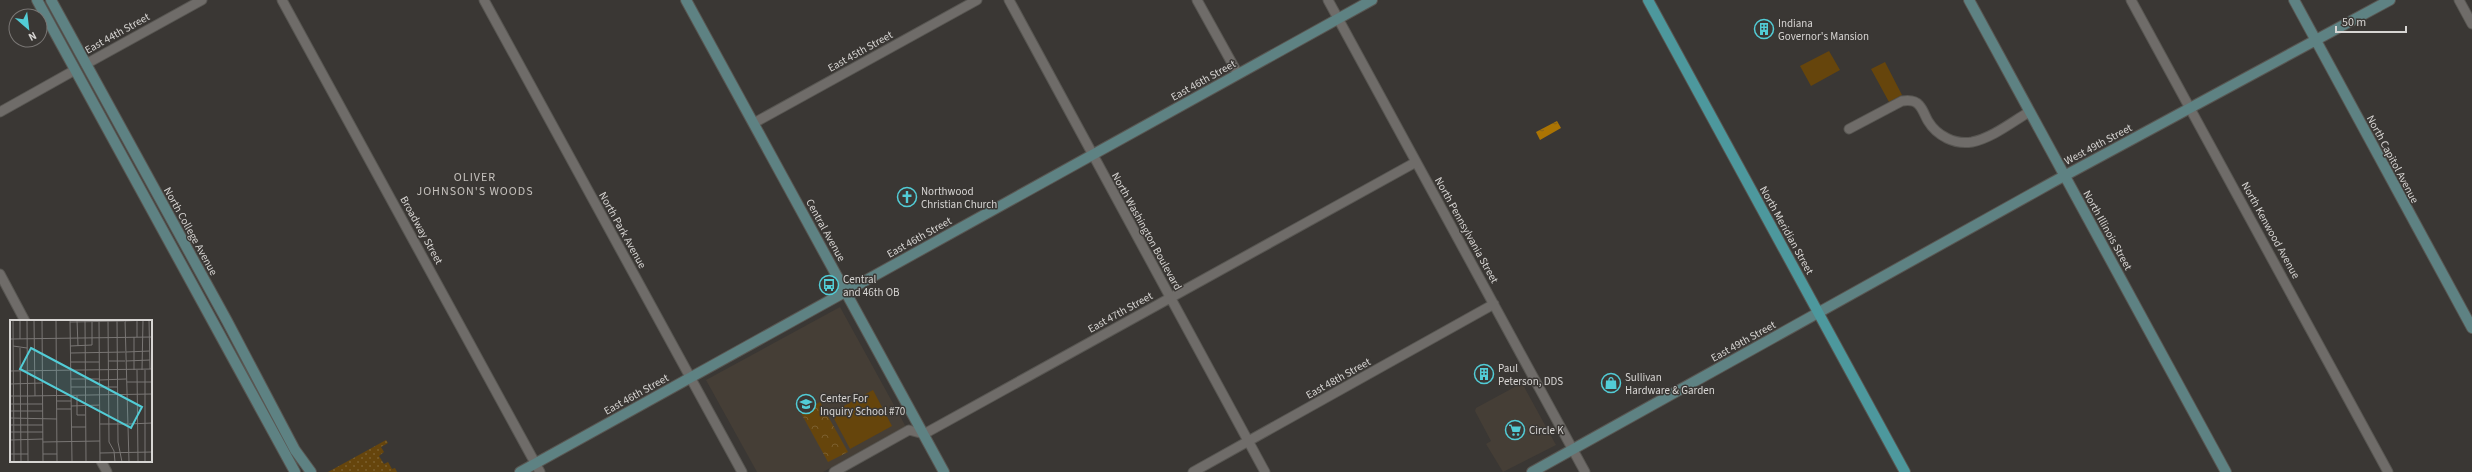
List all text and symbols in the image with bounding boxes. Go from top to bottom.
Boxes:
north arrow [8,8,48,48]
scale bar [2336,8,2406,34]
street label: East 44th Street [82,9,153,57]
text: 50 m [2342,14,2366,31]
place label: Indiana Governor's Mansion [1778,16,1869,44]
building icon: Indiana Governor's Mansion [1753,18,1775,40]
street label: East 45th Street [825,27,896,75]
text: N [26,28,39,45]
street label: East 46th Street [1168,56,1239,104]
street label: North Capitol Avenue [2363,113,2422,206]
street label: West 49th Street [2062,120,2135,169]
district label: OLIVER JOHNSON'S WOODS [416,169,534,200]
street label: North Washington Boulevard [1108,170,1185,293]
street label: North Pennsylvania Street [1431,174,1502,286]
street label: North Kenwood Avenue [2238,179,2304,282]
street label: North Meridian Street [1756,183,1817,277]
street label: North College Avenue [160,184,221,279]
place label: Northwood Christian Church [921,184,997,212]
church icon: Northwood Christian Church [896,186,918,208]
street label: North Illinois Street [2079,188,2136,273]
street label: North Park Avenue [595,189,650,272]
street label: Broadway Street [397,193,447,267]
street label: Central Avenue [802,196,849,265]
street label: East 46th Street [884,213,955,261]
place label: Central and 46th OB [843,272,900,300]
bus stop icon: Central and 46th OB [818,274,840,296]
street label: East 47th Street [1085,288,1156,336]
street label: East 49th Street [1708,317,1779,365]
inset map [10,320,152,462]
street label: East 48th Street [1303,354,1374,402]
place label: Paul Peterson, DDS [1498,361,1563,389]
building icon: Paul Peterson, DDS [1473,363,1495,385]
street label: East 46th Street [601,370,672,418]
place label: Sullivan Hardware & Garden [1625,370,1715,398]
shop icon: Sullivan Hardware & Garden [1600,372,1622,394]
place label: Center For Inquiry School #70 [820,391,905,419]
school or university icon: Center For Inquiry School #70 [795,393,817,415]
supermarket icon: Circle K [1504,419,1526,441]
place label: Circle K [1529,423,1564,438]

